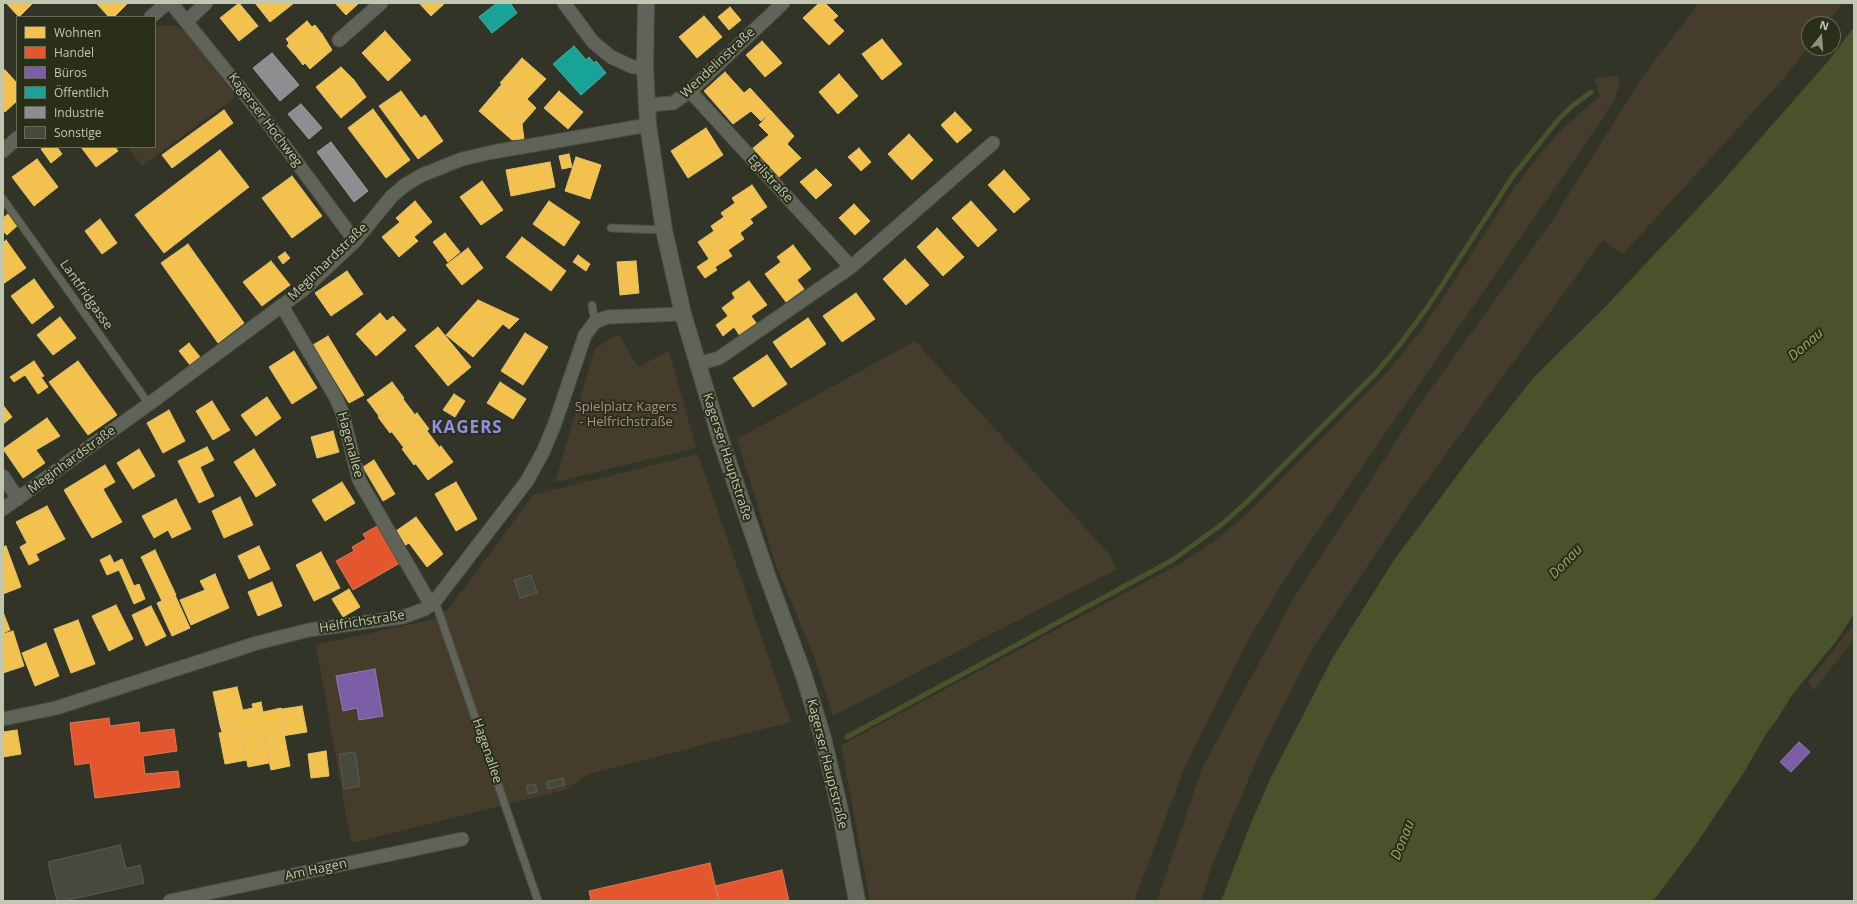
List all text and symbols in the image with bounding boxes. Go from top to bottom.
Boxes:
legend [16,16,156,148]
north arrow [1801,16,1841,56]
text: N [1818,17,1831,33]
text: Wohnen [54,24,101,41]
street label: Wendelinstraße [678,25,758,101]
text: Handel [54,44,94,61]
text: Büros [54,64,87,81]
street label: Kagerser Hochweg [225,70,305,170]
text: Öffentlich [54,84,109,101]
text: Industrie [54,104,104,121]
text: Sonstige [54,124,101,141]
street label: Egilstraße [744,152,796,206]
street label: Meginhardstraße [285,220,371,304]
street label: Lantfridgasse [56,257,116,333]
water label: Donau [1785,325,1827,365]
street label: Kagerser Hauptstraße [699,391,755,523]
park label: Spielplatz Kagers - Helfrichstraße [575,399,677,430]
street label: Hagenallee [334,410,366,480]
district label: KAGERS [431,418,503,438]
street label: Meginhardstraße [25,423,119,497]
water label: Donau [1546,541,1586,583]
street label: Helfrichstraße [318,608,406,636]
street label: Kagerser Hauptstraße [803,698,851,830]
street label: Hagenallee [469,717,505,785]
water label: Donau [1387,818,1419,862]
street label: Am Hagen [284,856,348,884]

